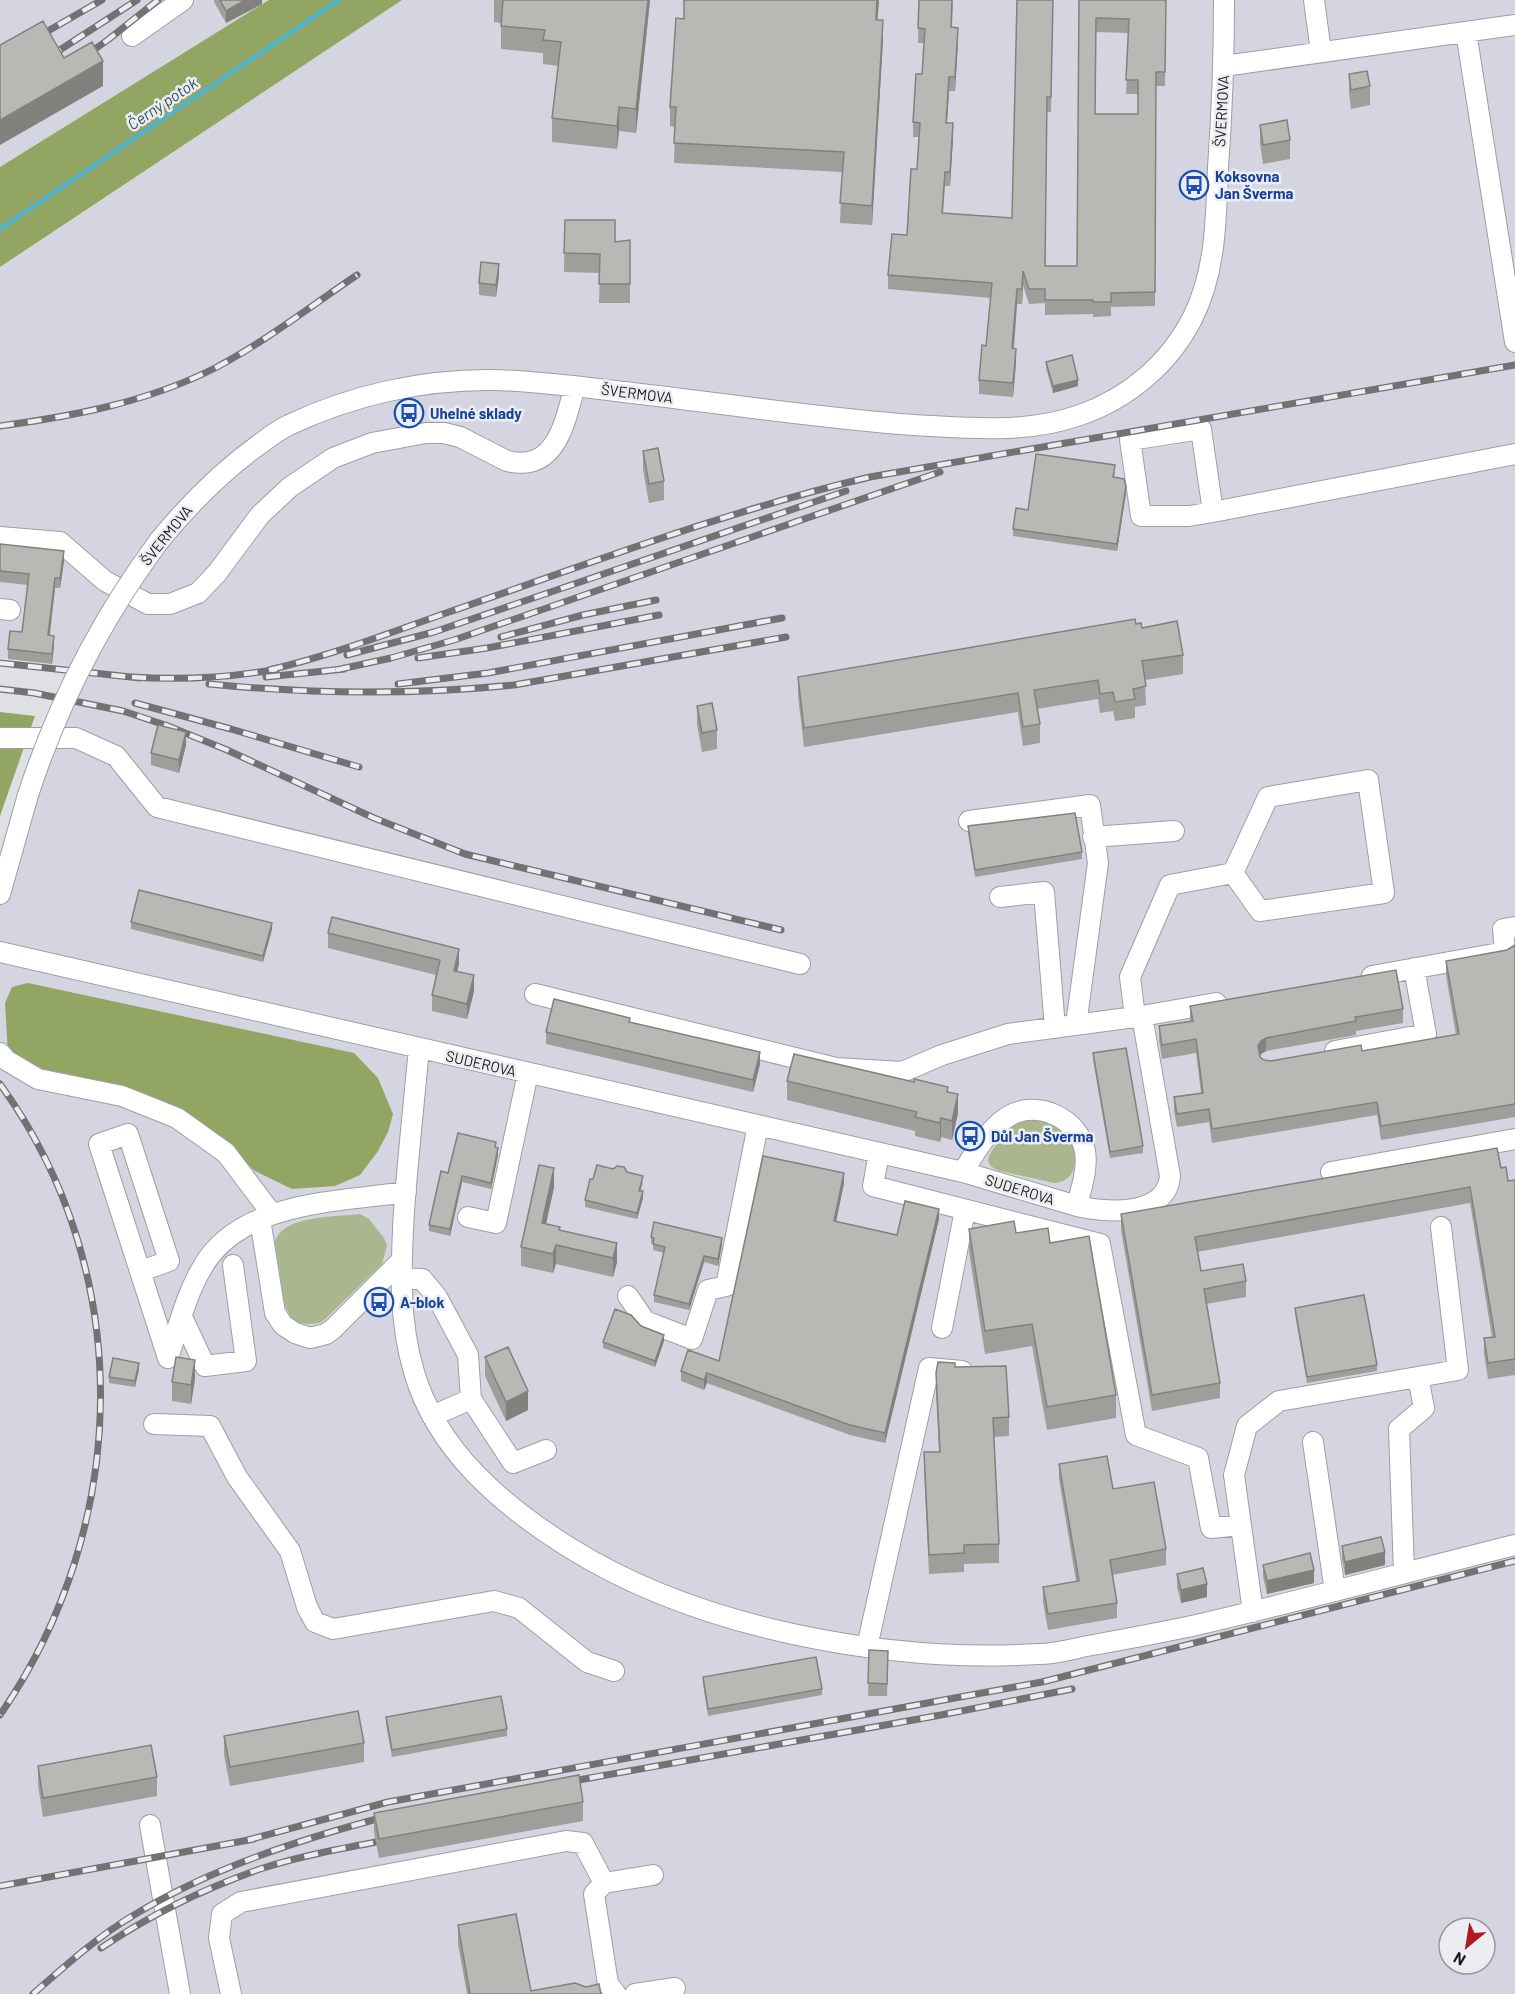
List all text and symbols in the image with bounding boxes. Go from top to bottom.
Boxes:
water label: Černý potok [123,73,201,133]
street label: ŠVERMOVA [1210,75,1232,147]
place label: Koksovna Jan Šverma [1215,167,1294,202]
bus stop icon: Koksovna Jan Šverma [1178,169,1210,201]
street label: ŠVERMOVA [600,380,674,406]
bus stop icon: Uhelné sklady [393,397,425,429]
place label: Uhelné sklady [430,404,522,422]
street label: ŠVERMOVA [136,501,196,569]
street label: SUDEROVA [444,1046,518,1080]
bus stop icon: Důl Jan Šverma [954,1120,986,1152]
place label: Důl Jan Šverma [991,1127,1094,1145]
street label: SUDEROVA [983,1170,1057,1208]
bus stop icon: A-blok [363,1286,395,1318]
place label: A-blok [400,1293,444,1311]
north arrow [1437,1916,1497,1976]
text: N [1450,1949,1469,1970]

